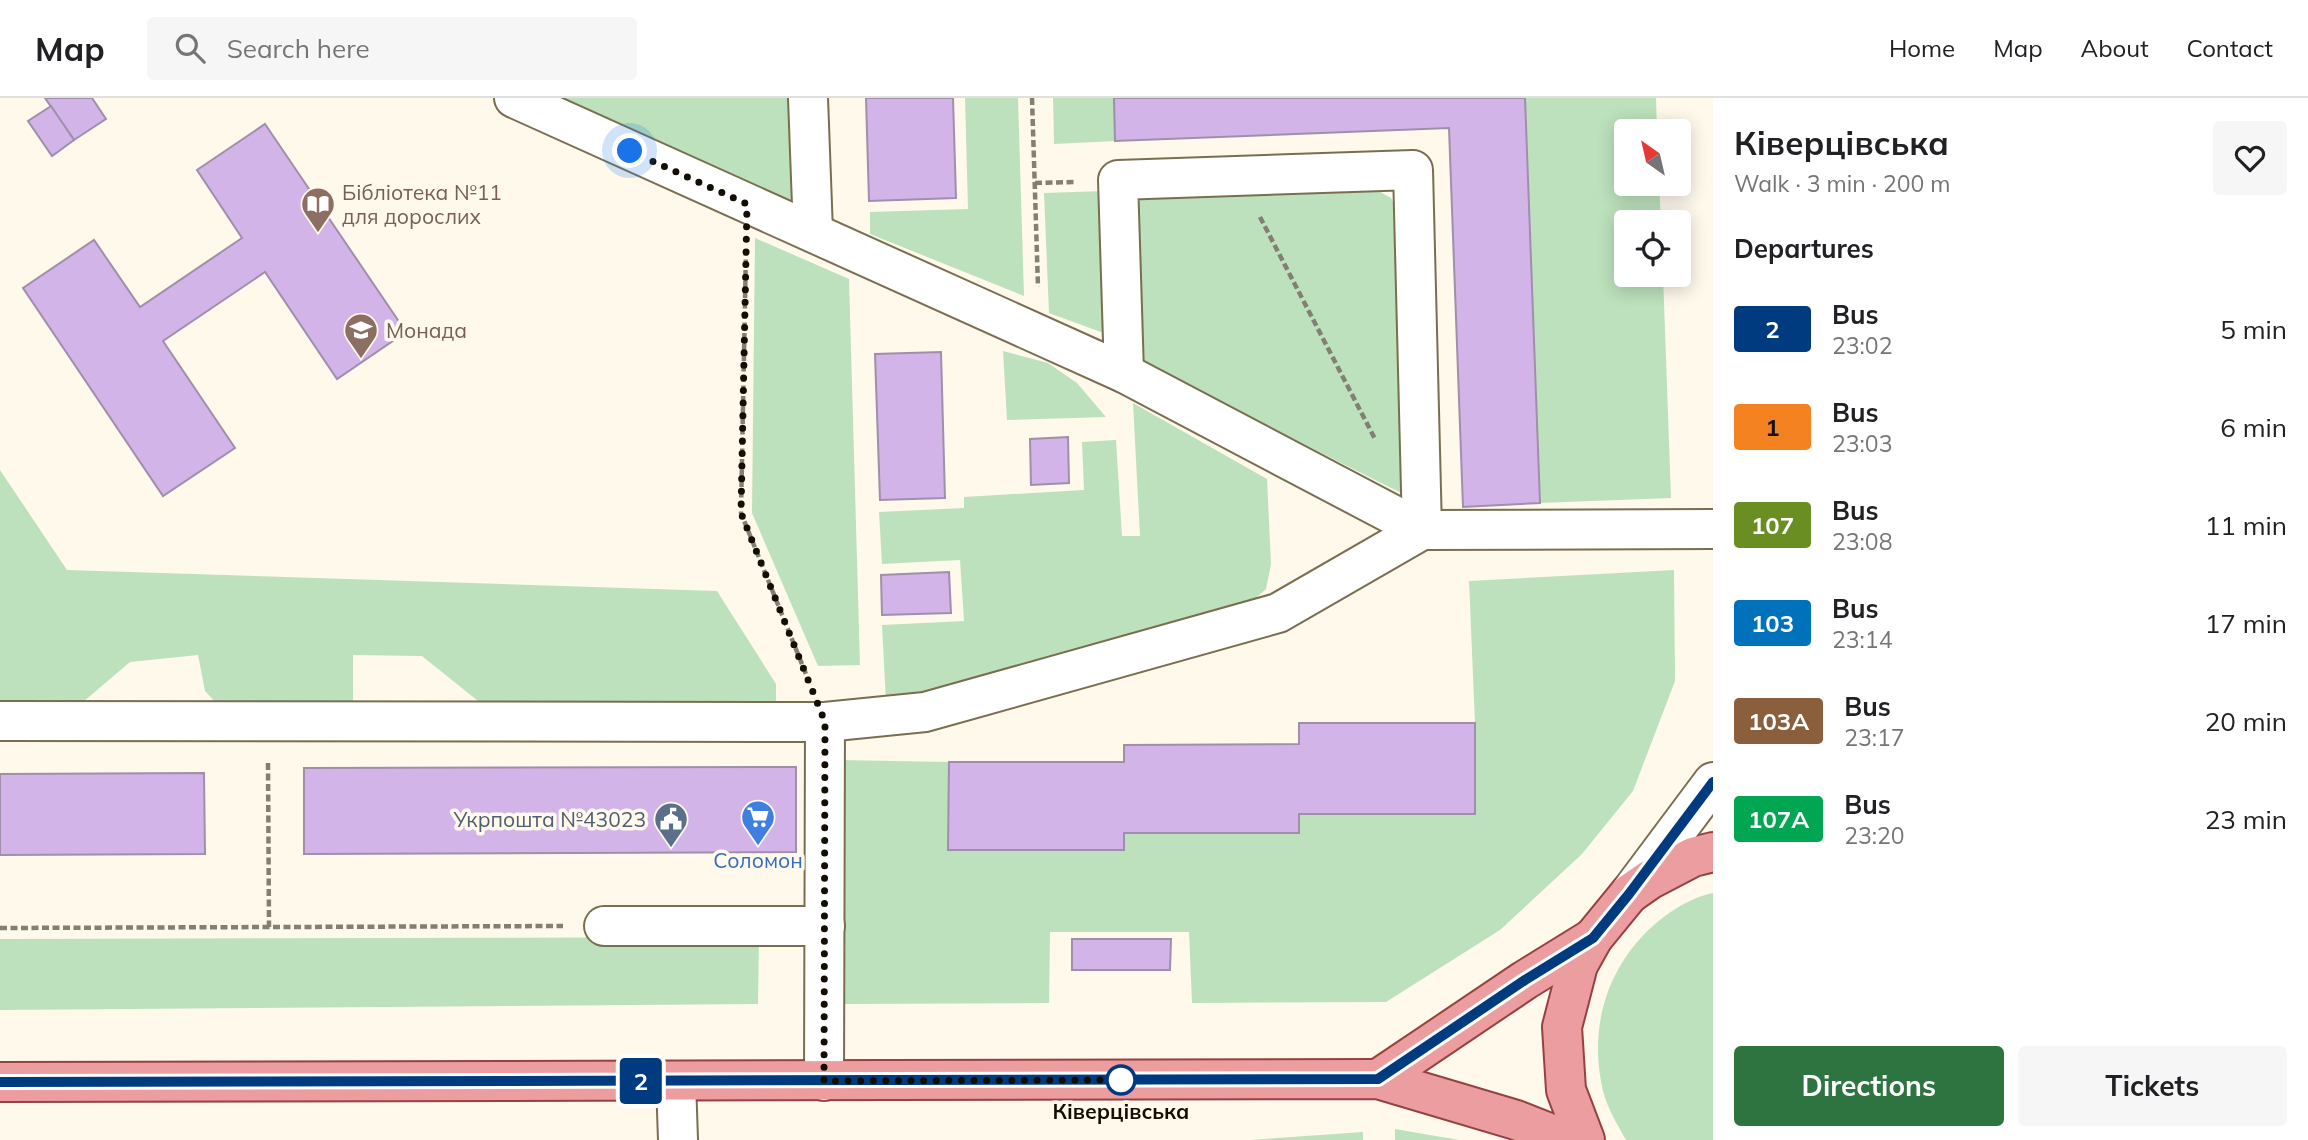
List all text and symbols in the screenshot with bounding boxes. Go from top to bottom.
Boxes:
search box [147,17,637,80]
text: Map [35,28,105,69]
icon: search [171,29,209,67]
text: Search here [227,32,370,65]
text: Home [1889,33,1955,63]
text: Map [1993,33,2043,63]
text: About [2081,33,2149,63]
text: Contact [2187,33,2273,63]
north arrow [1614,119,1690,196]
map controls [1614,119,1691,287]
button: heart [2213,121,2287,195]
text: Ківерцівська [1734,122,1949,163]
your location [612,133,647,168]
text: Walk · 3 min · 200 m [1734,169,1951,198]
place label: Бібліотека №11 для дорослих [342,179,502,229]
library icon: Бібліотека №11 для дорослих [299,185,337,234]
button: locate [1614,210,1691,287]
text: Departures [1734,232,1874,265]
text: Bus [1832,298,1878,331]
school or university icon: Монада [342,311,380,360]
text: 5 min [2220,313,2287,346]
text: 2 [1765,314,1780,344]
place label: Монада [386,317,467,343]
text: 23:02 [1832,331,1892,360]
text: Bus [1832,396,1878,429]
text: 6 min [2220,411,2287,444]
text: 1 [1765,412,1780,442]
text: 23:03 [1832,429,1892,458]
text: Bus [1832,494,1878,527]
text: 11 min [2205,509,2287,542]
text: 107 [1751,510,1794,540]
text: 23:08 [1832,527,1892,556]
text: Bus [1832,592,1878,625]
text: 17 min [2205,607,2287,640]
text: 103 [1751,608,1794,638]
text: 23:14 [1832,625,1892,654]
text: Bus [1844,690,1891,723]
text: 20 min [2205,705,2287,738]
text: 103А [1748,706,1809,736]
text: 23:17 [1844,723,1905,752]
text: Bus [1844,788,1891,821]
supermarket icon: Соломон [739,798,777,847]
public building icon: Укрпошта №43023 [652,800,690,849]
text: 23 min [2205,803,2287,836]
text: 107А [1748,804,1809,834]
place label: Укрпошта №43023 [453,806,646,832]
text: 23:20 [1844,821,1905,850]
place label: Соломон [713,847,803,873]
button: Directions [1734,1046,2004,1126]
button: Tickets [2018,1046,2287,1126]
line badge: 2 [618,1058,664,1104]
marker: Ківерцівська [1106,1065,1136,1095]
text: 2 [634,1066,648,1096]
place label: Ківерцівська [1053,1098,1189,1124]

